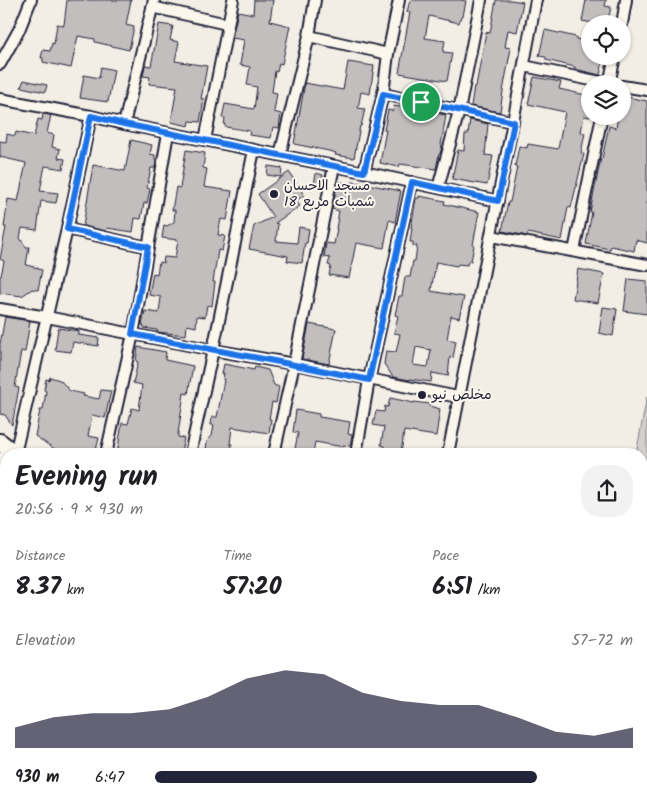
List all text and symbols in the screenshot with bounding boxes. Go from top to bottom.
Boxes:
map controls [581,15,631,125]
button: locate [581,15,631,65]
button: layers [581,75,631,125]
pin [400,81,442,123]
icon: arrive [407,88,435,116]
place label: مسجد الاحسان شمبات مربع 18 [284,175,375,213]
marker: مسجد الاحسان شمبات مربع 18 [268,188,280,200]
place label: مخلص نيو [431,384,492,406]
marker: مخلص نيو [416,389,428,401]
text: Evening run [15,455,158,500]
button: share [581,465,633,517]
text: 20:56 · 9 × 930 m [15,497,143,522]
text: Distance [15,545,65,567]
text: Time [224,545,252,567]
text: Pace [432,545,459,567]
text: 8.37 [15,567,61,607]
text: 57:20 [224,567,282,607]
text: 6:51 [432,567,472,607]
text: km [61,579,84,601]
text: /km [472,579,501,601]
text: Elevation [15,628,76,653]
text: 57–72 m [571,628,633,653]
text: 930 m [15,765,59,790]
text: 6:47 [95,765,124,790]

